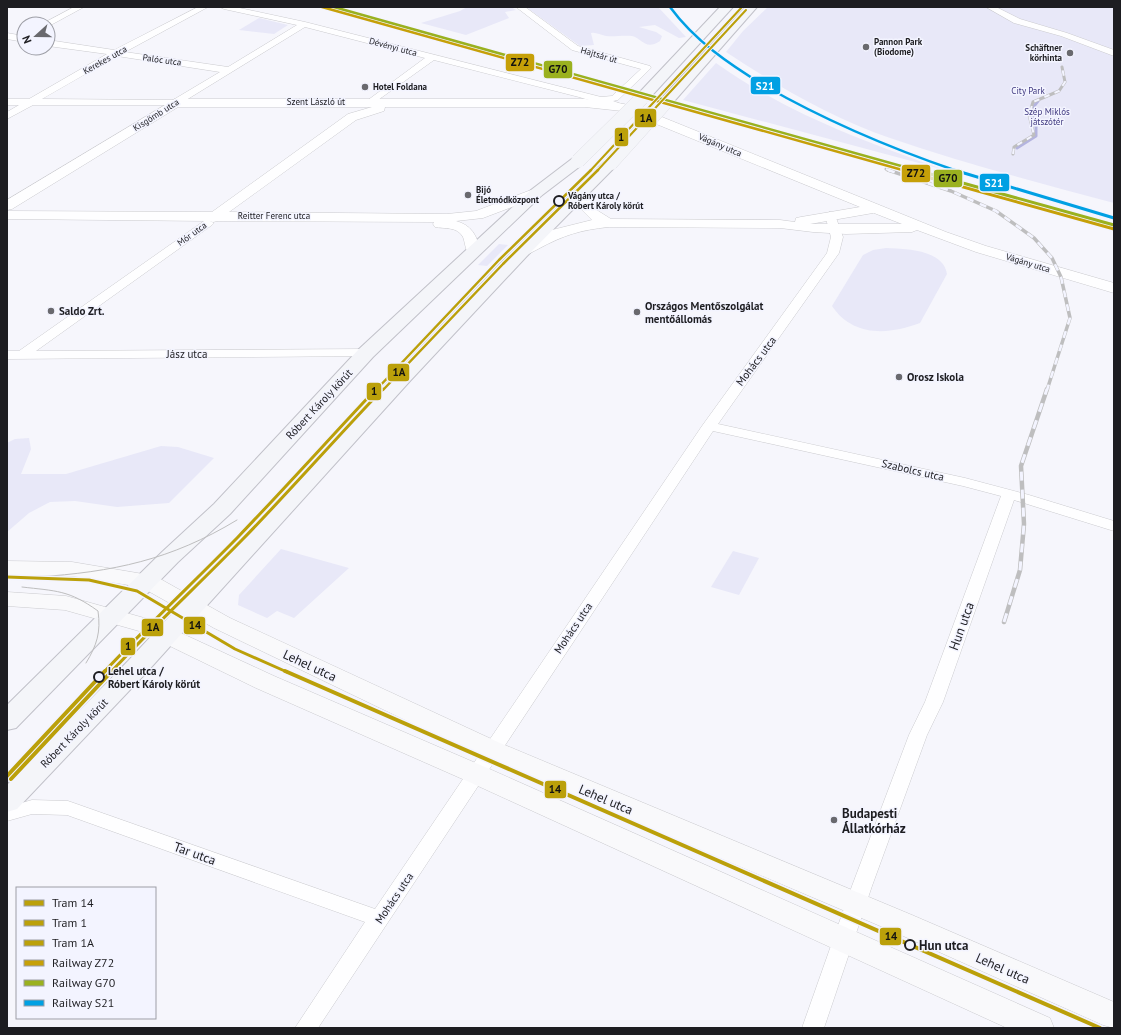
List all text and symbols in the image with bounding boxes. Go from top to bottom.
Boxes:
north arrow [16,16,56,56]
text: N [19,34,34,45]
street label: Dévényi utca [368,35,418,58]
place label: Pannon Park (Biodome) [874,36,923,58]
marker: Pannon Park (Biodome) [861,42,871,52]
place label: Schäftner körhinta [1025,42,1063,63]
street label: Kerekes utca [81,43,129,76]
street label: Hajtsár út [580,44,619,65]
marker: Schäftner körhinta [1065,48,1075,58]
street label: Palóc utca [142,51,182,68]
line badge: Z72 [505,53,535,72]
text: Z72 [511,55,529,69]
line badge: G70 [543,60,573,79]
text: G70 [548,62,568,76]
line badge: S21 [750,76,781,95]
text: S21 [756,79,774,93]
place label: Hotel Foldana [373,81,428,92]
marker: Hotel Foldana [360,82,370,92]
park label: City Park [1011,85,1045,96]
street label: Kisgömb utca [131,96,181,133]
street label: Szent László út [287,96,345,107]
park label: Szép Miklós játszótér [1024,106,1070,127]
line badge: 1A [634,108,657,128]
text: 1A [640,111,653,125]
line badge: 1 [614,127,629,147]
text: 1 [618,130,624,144]
street label: Vágány utca [696,130,744,159]
line badge: Z72 [901,164,931,183]
text: Z72 [907,166,925,180]
line badge: G70 [933,169,963,188]
text: G70 [938,171,958,185]
line badge: S21 [979,173,1010,192]
text: S21 [985,176,1003,190]
place label: Bijó Életmódközpont [476,184,540,205]
marker: Bijó Életmódközpont [463,190,473,200]
place label: Vágány utca / Róbert Károly körút [567,190,644,211]
marker: Vágány utca / Róbert Károly körút [553,195,565,207]
street label: Reitter Ferenc utca [238,210,310,221]
street label: Mór utca [175,219,209,248]
street label: Vágány utca [1004,250,1052,275]
place label: Országos Mentőszolgálat mentőállomás [645,299,763,326]
place label: Saldo Zrt. [59,304,105,318]
marker: Saldo Zrt. [46,306,56,316]
marker: Országos Mentőszolgálat mentőállomás [632,307,642,317]
street label: Mohács utca [733,333,779,389]
street label: Jász utca [166,347,207,361]
line badge: 1A [387,363,410,382]
text: 1A [393,365,406,379]
street label: Róbert Károly körút [283,366,355,442]
place label: Orosz Iskola [907,370,964,384]
marker: Orosz Iskola [894,372,904,382]
line badge: 1 [366,382,382,401]
text: 1 [371,384,377,398]
street label: Szabolcs utca [880,456,946,484]
street label: Mohács utca [551,600,595,656]
street label: Hun utca [945,600,978,653]
line badge: 14 [183,616,206,635]
line badge: 1A [141,618,164,637]
text: 14 [189,618,202,632]
text: 1A [147,620,160,634]
line badge: 1 [120,637,136,656]
text: 1 [125,639,131,653]
street label: Lehel utca [280,646,339,685]
place label: Lehel utca / Róbert Károly körút [108,664,200,691]
marker: Lehel utca / Róbert Károly körút [93,671,105,683]
street label: Róbert Károly körút [37,695,111,771]
line badge: 14 [544,780,567,799]
street label: Lehel utca [576,780,635,818]
text: 14 [549,782,562,796]
place label: Budapesti Állatkórház [842,805,906,837]
marker: Budapesti Állatkórház [829,815,839,825]
street label: Tar utca [171,838,218,869]
street label: Mohács utca [372,870,416,926]
legend [16,887,156,1019]
text: Tram 14 [52,895,94,910]
text: Tram 1 [52,915,87,930]
line badge: 14 [879,927,902,946]
text: 14 [885,929,898,943]
text: Tram 1A [52,935,94,950]
place label: Hun utca [919,937,968,954]
marker: Hun utca [904,939,916,951]
street label: Lehel utca [973,949,1032,988]
text: Railway Z72 [52,955,114,970]
text: Railway G70 [52,975,116,990]
text: Railway S21 [52,995,114,1010]

